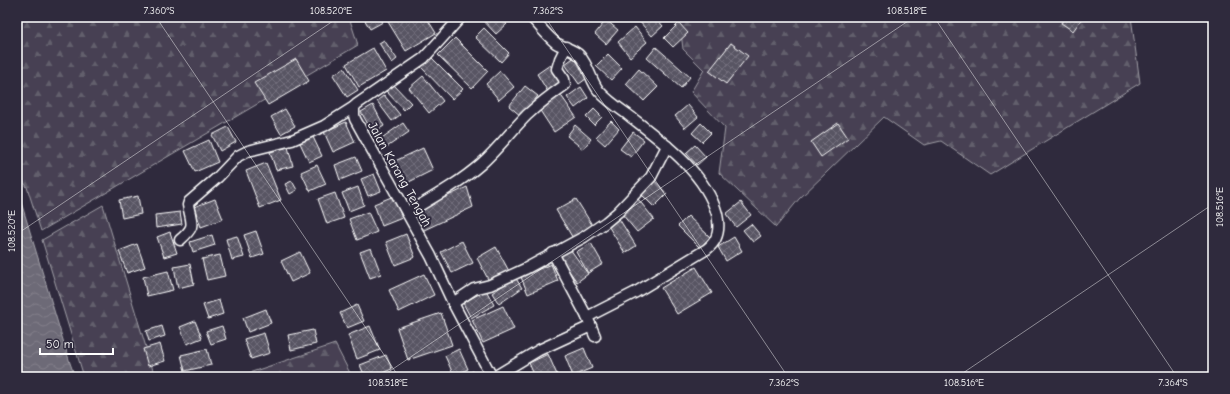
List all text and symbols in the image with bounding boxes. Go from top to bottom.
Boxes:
text: 7.360°S [144,5,175,17]
text: 108.520°E [310,5,352,17]
text: 7.362°S [533,5,563,17]
text: 108.518°E [887,5,927,17]
street label: Jalan Karang Tengah [365,119,435,229]
text: 108.516°E [1214,187,1226,227]
text: 108.520°E [6,210,18,252]
scale bar [40,330,113,356]
text: 50 m [46,337,74,351]
text: 108.518°E [368,377,408,389]
text: 7.362°S [769,377,799,389]
text: 108.516°E [944,377,984,389]
text: 7.364°S [1158,377,1188,389]

